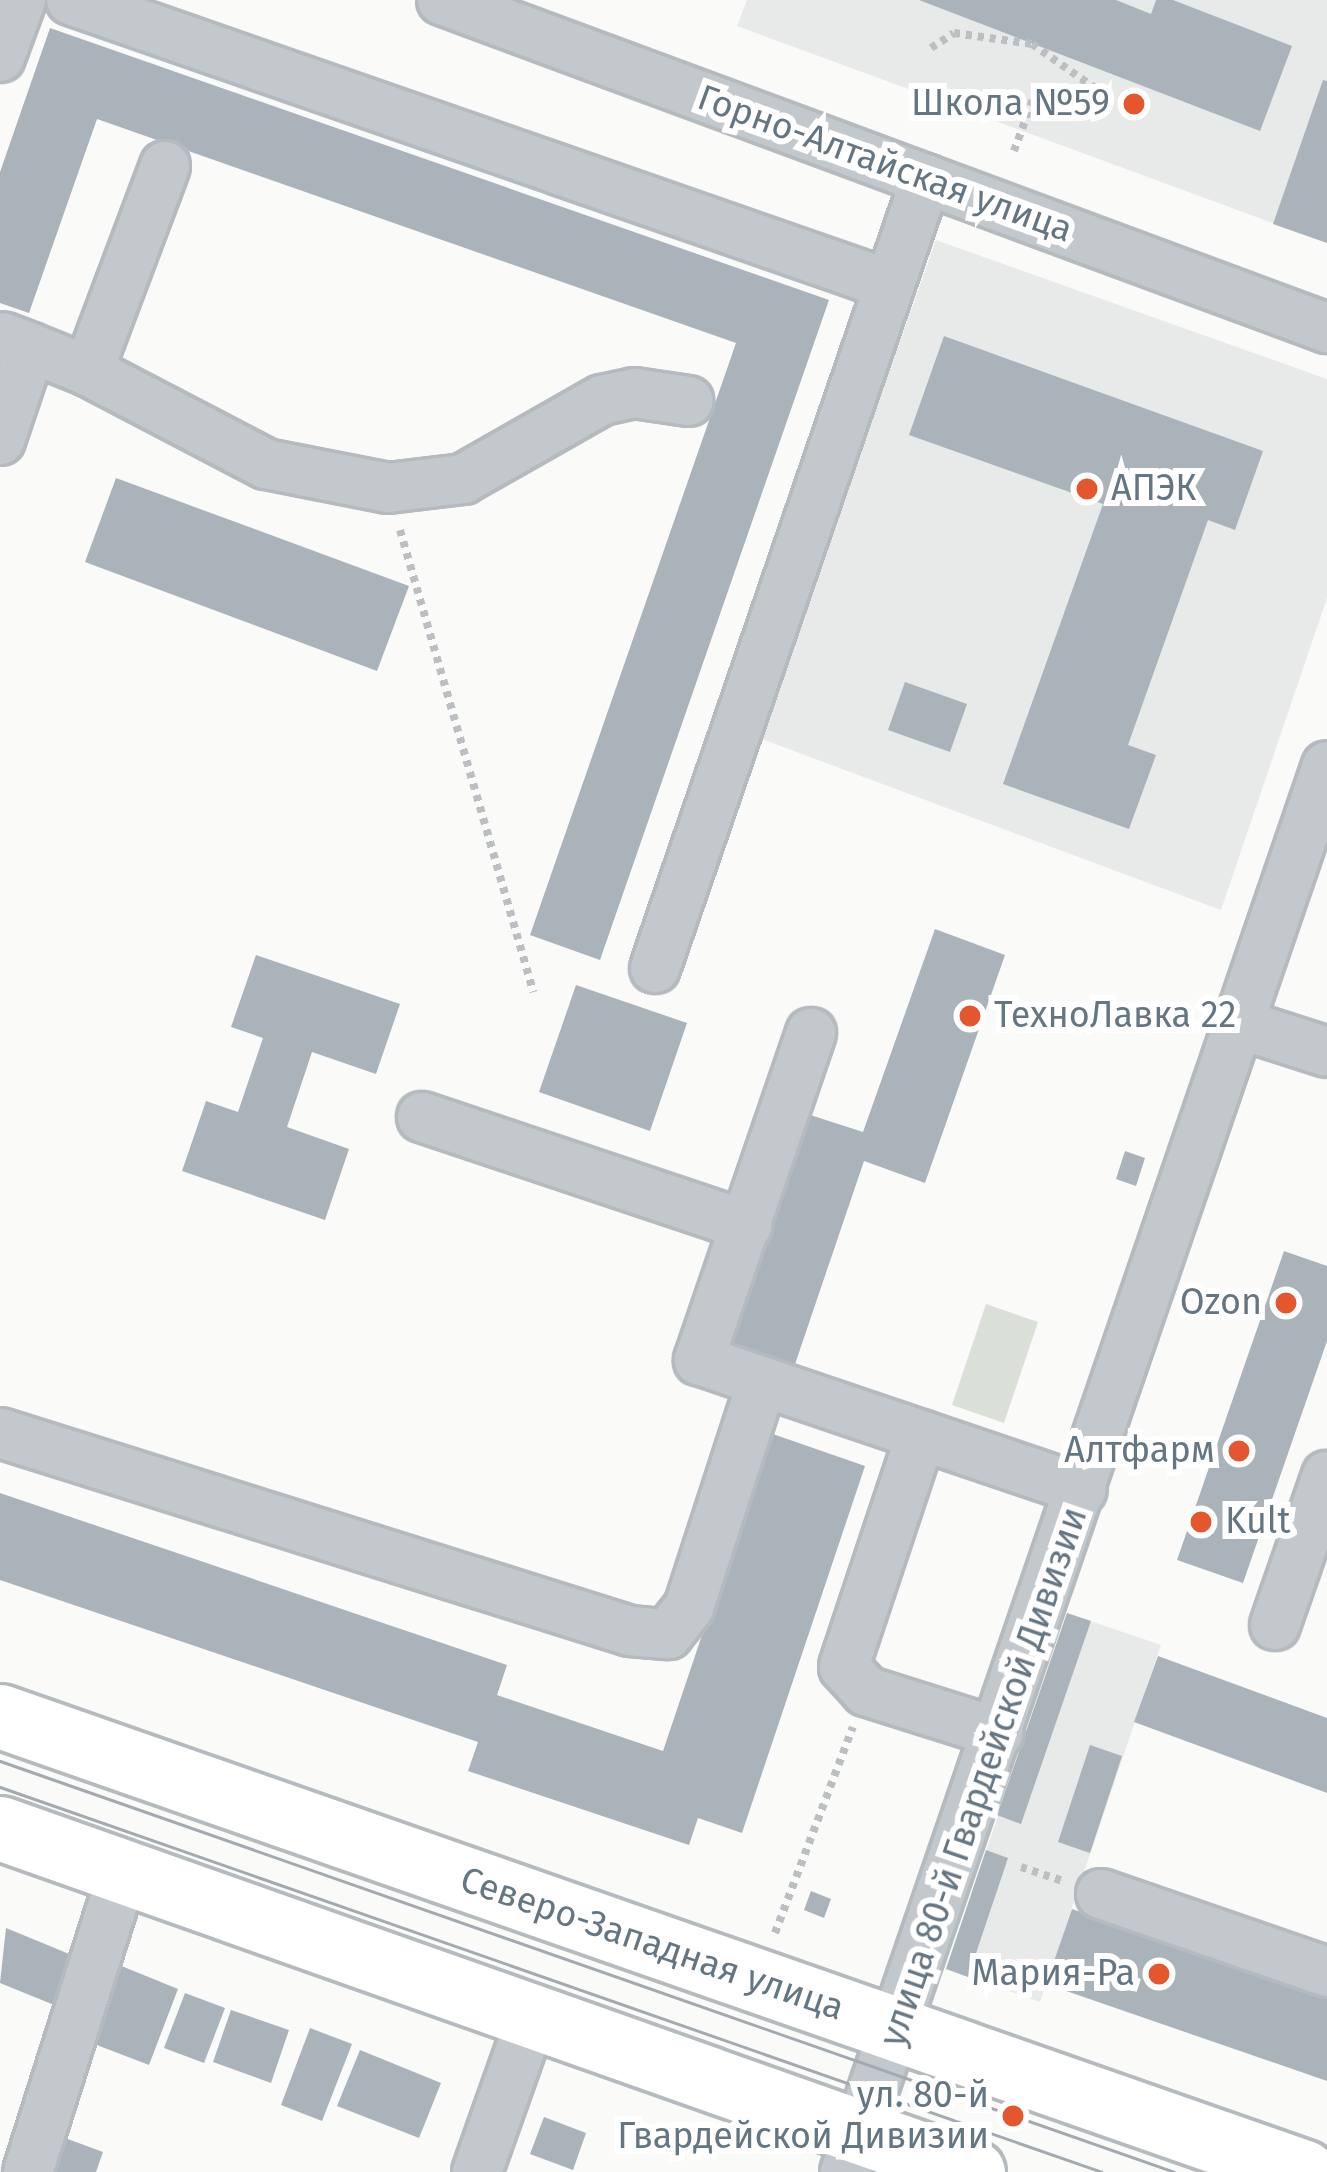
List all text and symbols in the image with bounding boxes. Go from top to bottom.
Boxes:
street label: Горно-Алтайская улица [692,76,1078,252]
place label: Школа №59 [911,82,1110,126]
marker: Школа №59 [1121,91,1147,117]
place label: АПЭК [1111,467,1196,511]
marker: АПЭК [1074,476,1100,502]
place label: ТехноЛавка 22 [994,994,1236,1038]
marker: ТехноЛавка 22 [957,1003,983,1029]
place label: Ozon [1180,1281,1262,1325]
marker: Ozon [1273,1290,1299,1316]
place label: Алтфарм [1064,1429,1215,1473]
marker: Алтфарм [1226,1438,1252,1464]
place label: Kult [1225,1500,1290,1544]
street label: улица 80-й Гвардейской Дивизии [871,1502,1097,2052]
marker: Kult [1188,1509,1214,1535]
street label: Северо-Западная улица [455,1858,849,2030]
place label: Мария-Ра [972,1952,1135,1996]
marker: Мария-Ра [1146,1961,1172,1987]
place label: ул. 80-й Гвардейской Дивизии [617,2073,989,2158]
marker: ул. 80-й Гвардейской Дивизии [1000,2103,1026,2129]

